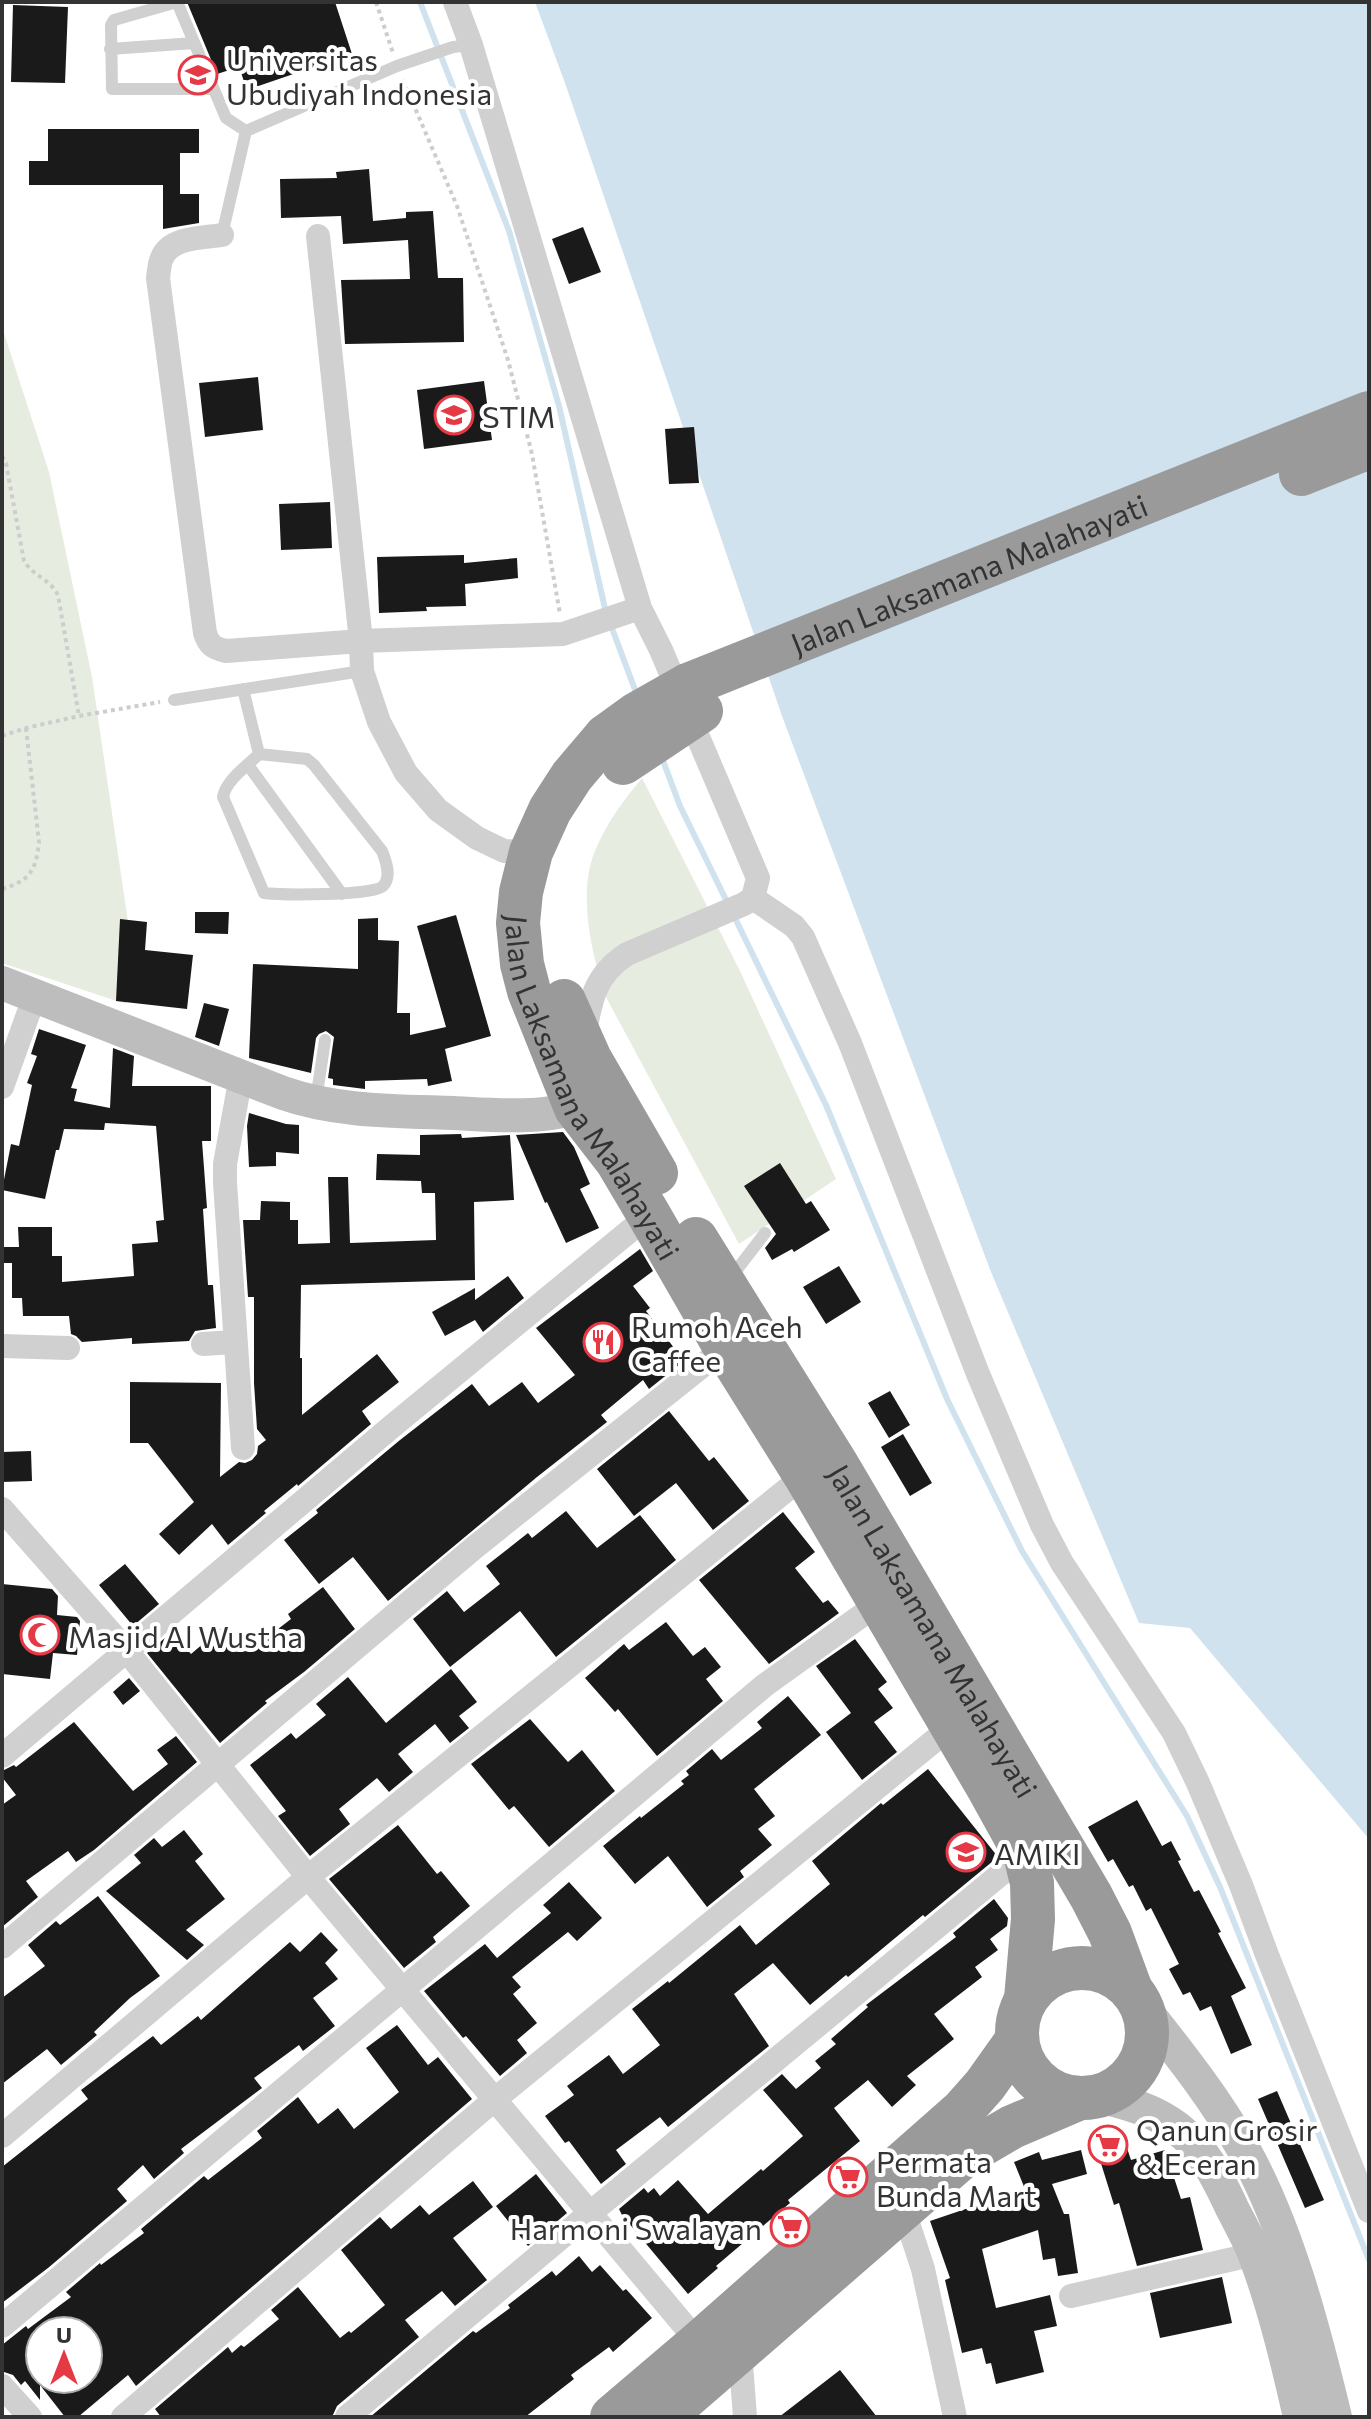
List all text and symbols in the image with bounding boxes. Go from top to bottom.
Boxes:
place label: Universitas Ubudiyah Indonesia [226,40,492,111]
school or university icon: Universitas Ubudiyah Indonesia [177,54,219,96]
school or university icon: STIM [433,394,475,436]
place label: STIM [482,397,556,434]
street label: Jalan Laksamana Malahayati [785,485,1152,661]
street label: Jalan Laksamana Malahayati [500,913,689,1266]
place label: Rumoh Aceh Caffee [631,1307,803,1378]
restaurant icon: Rumoh Aceh Caffee [582,1321,624,1363]
street label: Jalan Laksamana Malahayati [822,1457,1047,1804]
mosque icon: Masjid Al Wustha [19,1614,61,1656]
place label: Masjid Al Wustha [68,1617,303,1654]
school or university icon: AMIKI [945,1831,987,1873]
place label: AMIKI [994,1834,1080,1871]
place label: Qanun Grosir & Eceran [1136,2110,1318,2181]
supermarket icon: Qanun Grosir & Eceran [1087,2124,1129,2166]
place label: Permata Bunda Mart [876,2142,1036,2213]
supermarket icon: Permata Bunda Mart [827,2156,869,2198]
supermarket icon: Harmoni Swalayan [769,2206,811,2248]
place label: Harmoni Swalayan [510,2209,762,2246]
north arrow [24,2315,104,2395]
text: U [56,2321,72,2348]

